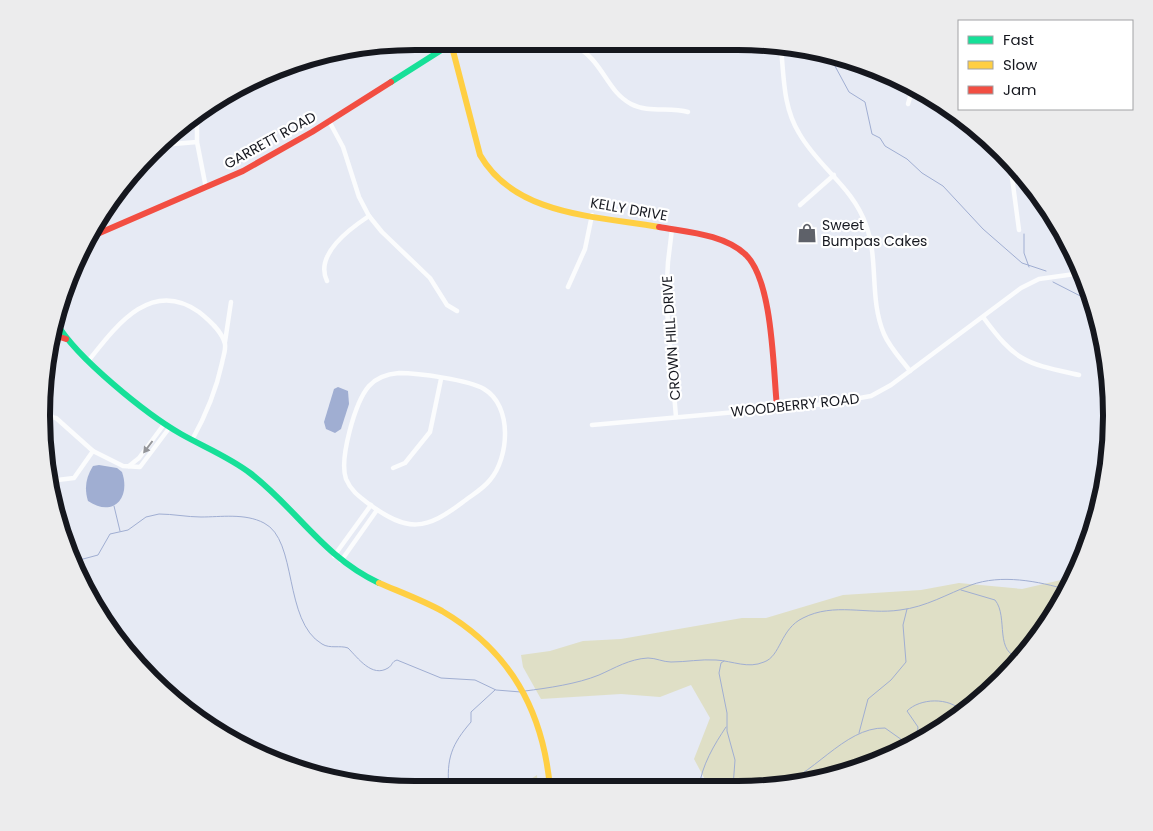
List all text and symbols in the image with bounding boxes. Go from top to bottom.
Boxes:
legend [958,20,1133,110]
text: Fast [1003,29,1034,50]
text: Slow [1003,54,1038,75]
text: Jam [1003,79,1037,100]
street label: GARRETT ROAD [220,106,320,174]
street label: KELLY DRIVE [589,192,669,226]
place label: Sweet Bumpas Cakes [822,215,927,251]
shop icon: Sweet Bumpas Cakes [796,222,818,244]
street label: CROWN HILL DRIVE [657,275,685,401]
street label: WOODBERRY ROAD [730,388,860,422]
one-way arrow [142,440,153,453]

